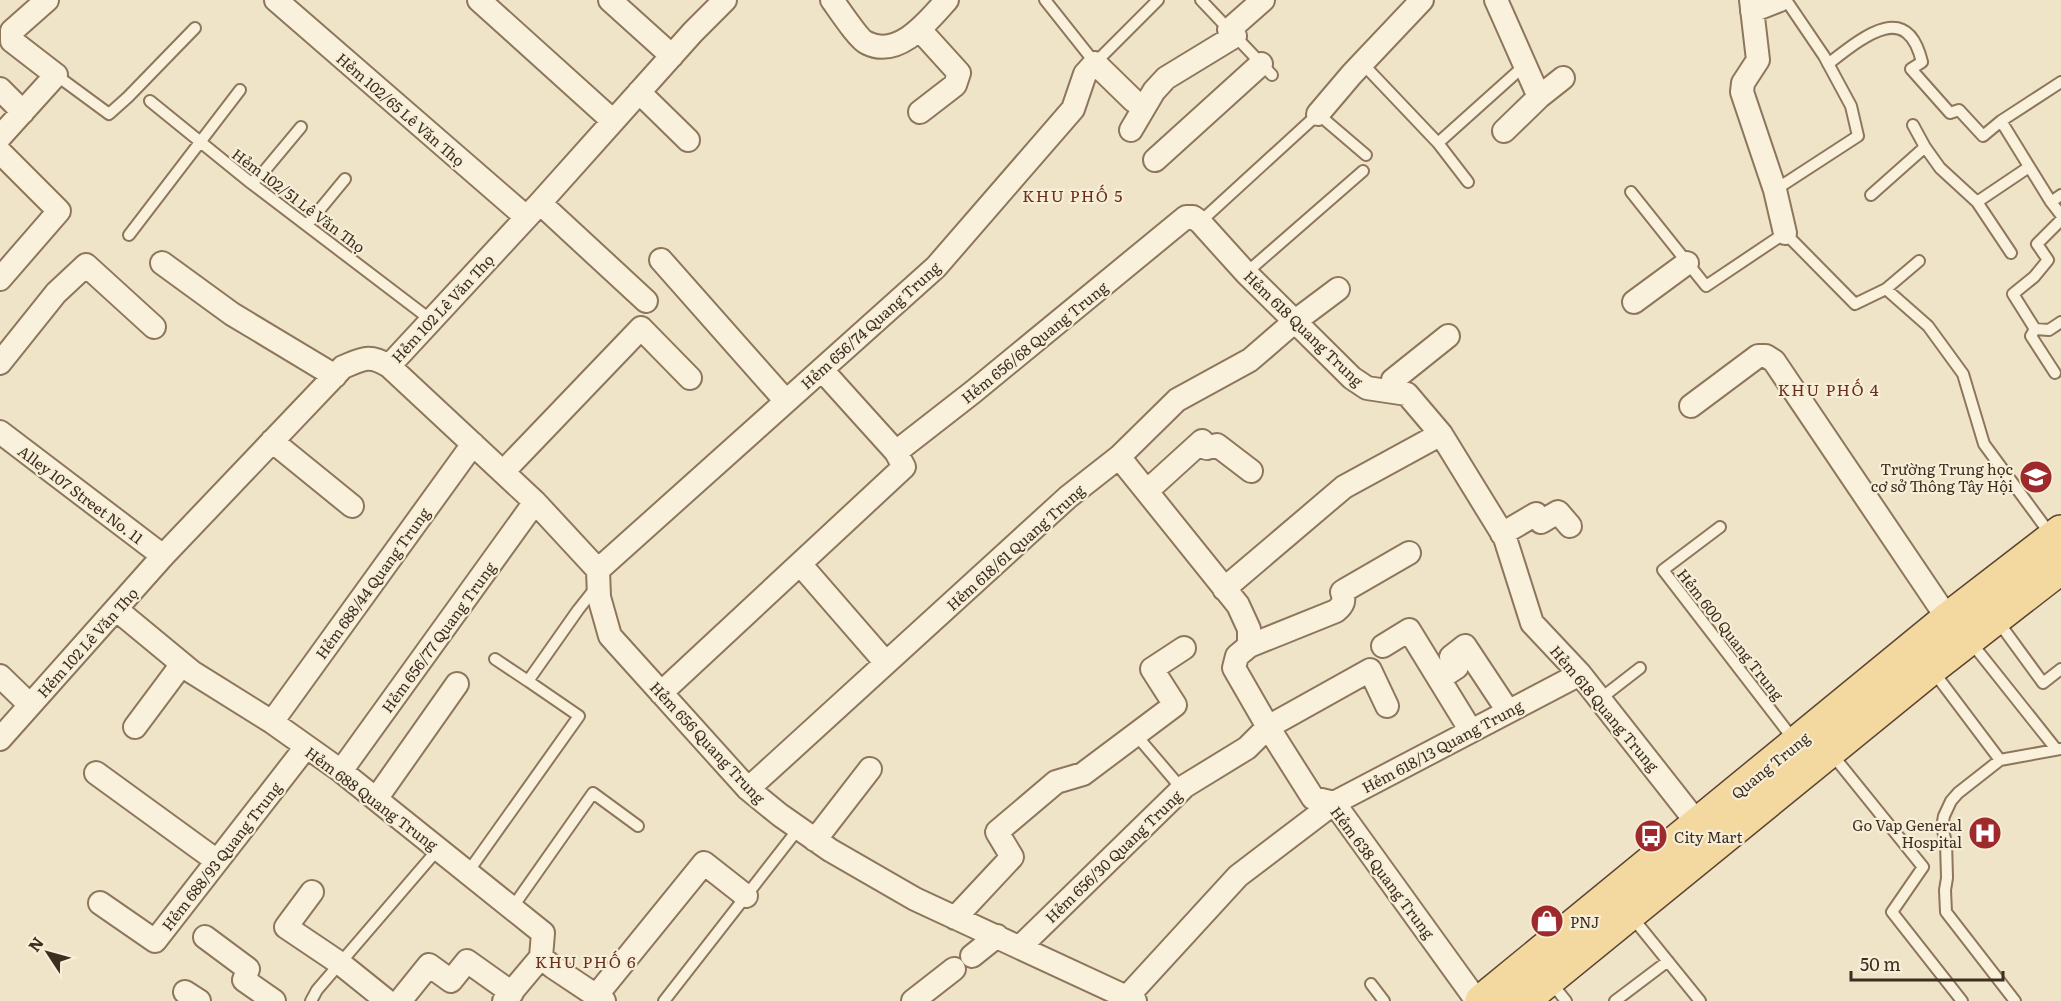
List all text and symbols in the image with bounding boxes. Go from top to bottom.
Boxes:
street label: Hẻm 102/65 Lê Văn Thọ [332,47,471,172]
street label: Hẻm 102/51 Lê Văn Thọ [227,142,371,258]
district label: KHU PHỐ 5 [1022,183,1124,207]
street label: Hẻm 102 Lê Văn Thọ [385,248,499,368]
street label: Hẻm 656/74 Quang Trung [795,255,946,394]
street label: Hẻm 618 Quang Trung [1239,265,1370,392]
street label: Hẻm 656/68 Quang Trung [956,275,1113,408]
district label: KHU PHỐ 4 [1778,377,1880,401]
street label: Alley 107 Street No. 11 [13,439,149,549]
place label: Trường Trung học cơ sở Thông Tây Hội [1871,457,2014,497]
school or university icon: Trường Trung học cơ sở Thông Tây Hội [2018,459,2054,495]
street label: Hẻm 618/61 Quang Trung [941,478,1090,616]
street label: Hẻm 688/44 Quang Trung [309,502,435,664]
street label: Hẻm 656/77 Quang Trung [375,556,501,717]
street label: Hẻm 600 Quang Trung [1672,563,1790,705]
street label: Hẻm 102 Lê Văn Thọ [31,581,143,702]
street label: Hẻm 618 Quang Trung [1545,640,1665,777]
street label: Hẻm 656 Quang Trung [645,676,771,809]
street label: Hẻm 618/13 Quang Trung [1357,693,1527,798]
street label: Quang Trung [1726,726,1815,804]
street label: Hẻm 688 Quang Trung [301,740,444,856]
street label: Hẻm 688/93 Quang Trung [155,776,287,935]
street label: Hẻm 656/30 Quang Trung [1039,784,1187,928]
street label: Hẻm 638 Quang Trung [1325,801,1441,944]
place label: Go Vap General Hospital [1852,813,1962,853]
hospital icon: Go Vap General Hospital [1967,815,2003,851]
bus stop icon: City Mart [1633,818,1669,854]
place label: City Mart [1674,825,1743,848]
shop icon: PNJ [1529,903,1565,939]
place label: PNJ [1570,910,1599,933]
north arrow [18,923,78,983]
text: N [21,931,49,956]
scale bar [1851,944,2002,982]
district label: KHU PHỐ 6 [535,949,637,973]
text: 50 m [1860,950,1901,977]

